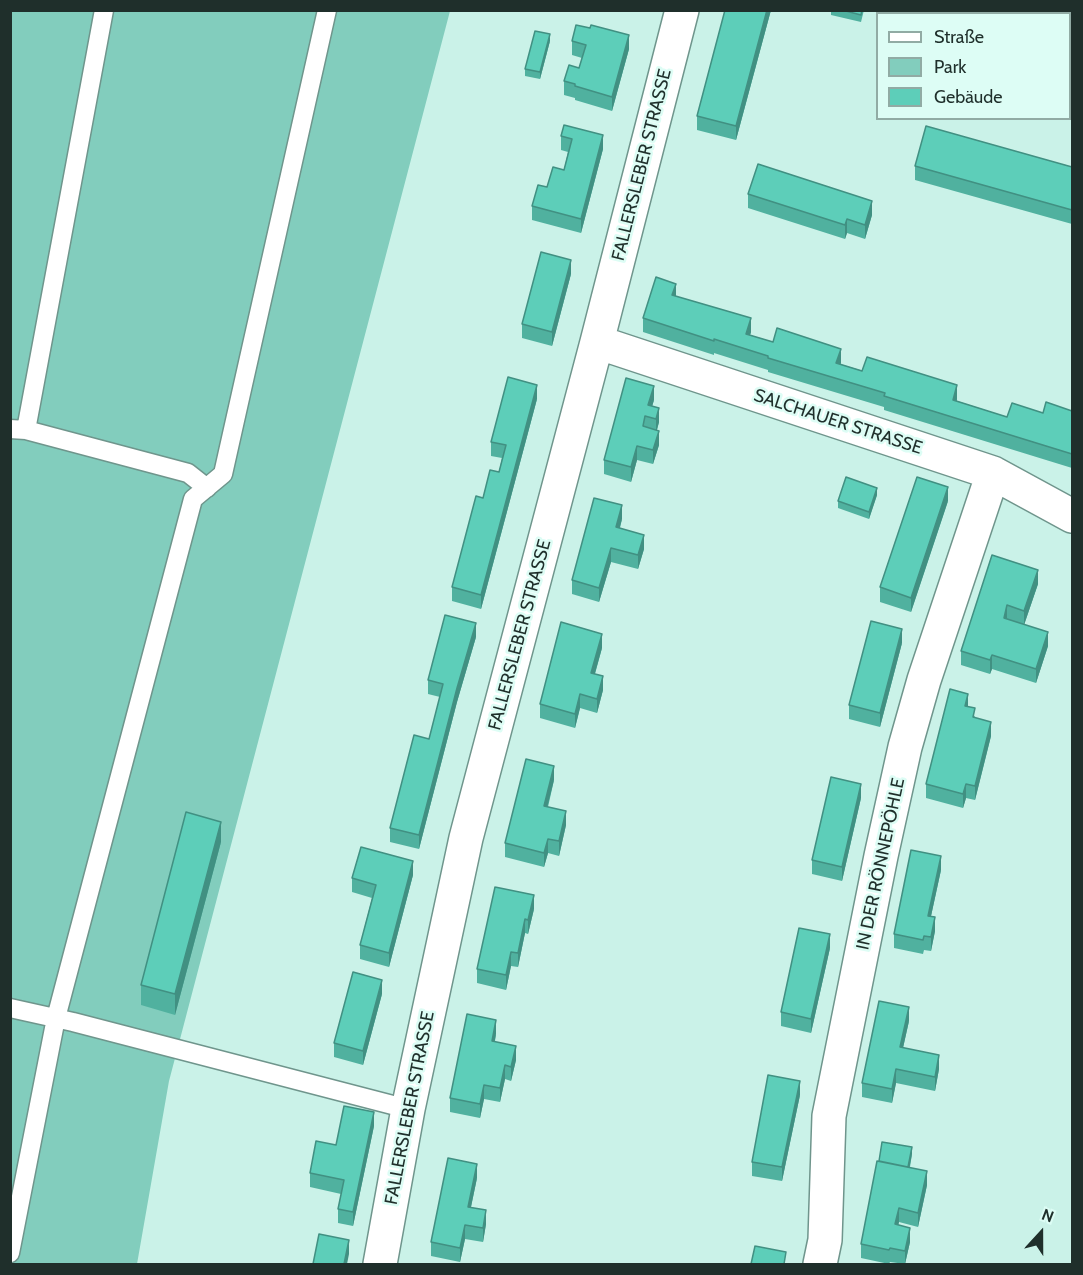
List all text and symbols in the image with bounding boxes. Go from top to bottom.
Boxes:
legend [876,12,1071,120]
text: Straße [934,26,984,48]
text: Park [934,56,966,78]
street label: FALLERSLEBER STRASSE [608,67,676,263]
text: Gebäude [934,86,1003,108]
street label: SALCHAUER STRASSE [751,385,925,459]
street label: FALLERSLEBER STRASSE [484,537,556,733]
street label: IN DER RÖNNEPÖHLE [852,776,910,952]
street label: FALLERSLEBER STRASSE [381,1009,439,1207]
north arrow [1011,1203,1071,1263]
text: N [1039,1205,1056,1227]

